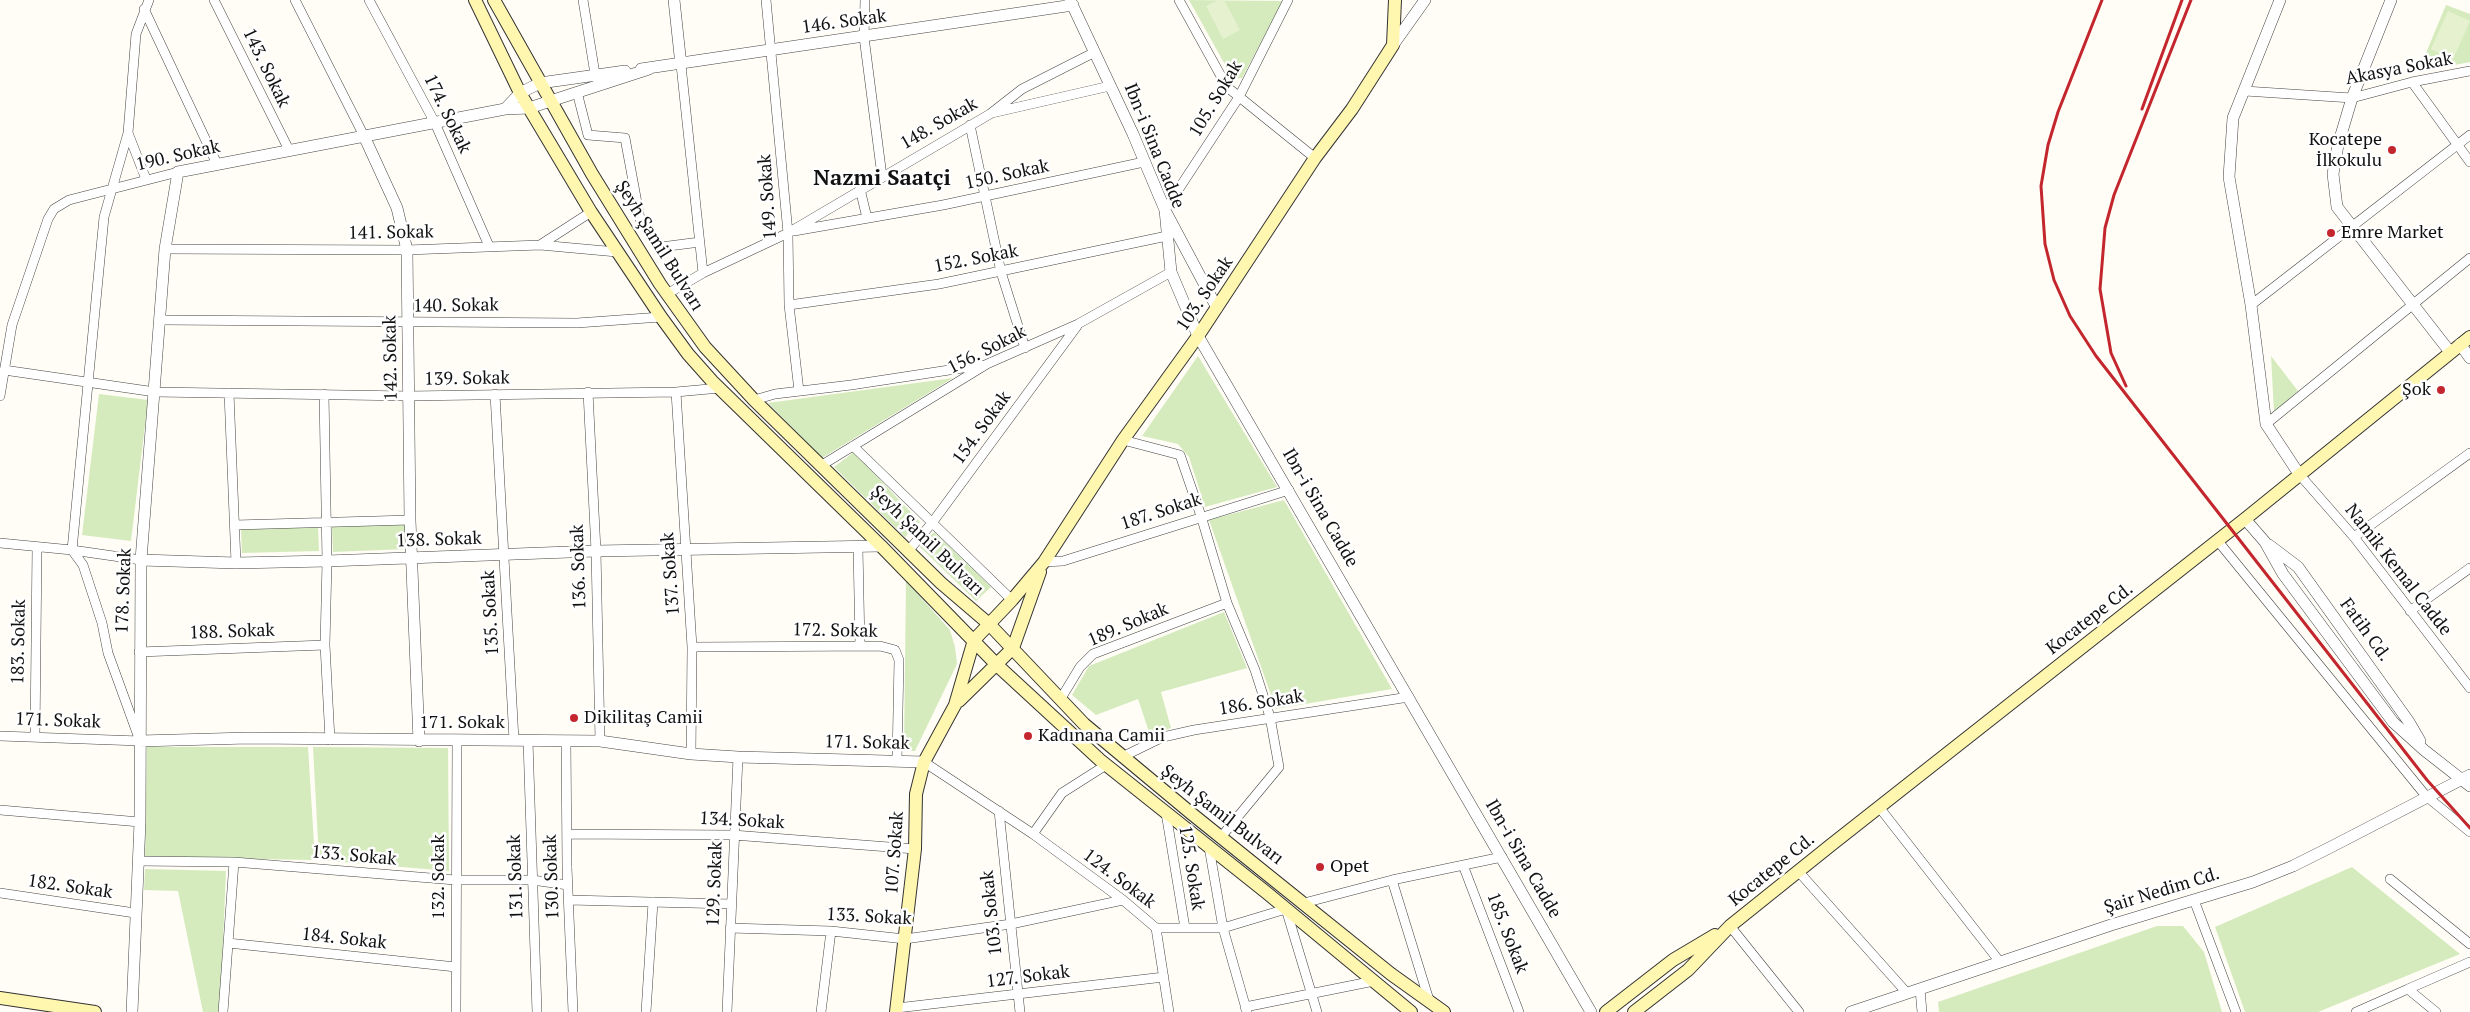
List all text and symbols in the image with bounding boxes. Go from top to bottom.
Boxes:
street label: 146. Sokak [800,5,888,39]
street label: 143. Sokak [238,25,294,111]
street label: Akasya Sokak [2344,48,2454,90]
street label: 105. Sokak [1185,57,1247,141]
street label: 174. Sokak [419,71,475,157]
street label: Ibn-i Sina Cadde [1119,80,1189,212]
street label: 148. Sokak [897,93,981,155]
place label: Kocatepe İlkokulu [2309,129,2382,172]
street label: 190. Sokak [134,136,222,176]
marker: Kocatepe İlkokulu [2386,144,2398,156]
street label: 149. Sokak [754,154,782,240]
street label: 150. Sokak [963,156,1051,194]
district label: Nazmi Saatçi [813,166,951,192]
street label: Şeyh Şamil Bulvarı [610,177,708,315]
street label: 141. Sokak [348,221,434,245]
place label: Emre Market [2341,222,2444,244]
marker: Emre Market [2325,227,2337,239]
street label: 152. Sokak [932,240,1020,278]
street label: 103. Sokak [1172,253,1238,335]
street label: 140. Sokak [413,294,499,318]
street label: 142. Sokak [379,315,403,401]
street label: 156. Sokak [944,321,1030,379]
street label: 139. Sokak [424,367,510,391]
place label: Şok [2402,379,2431,401]
marker: Şok [2435,384,2447,396]
street label: 154. Sokak [948,387,1016,469]
street label: Ibn-i Sina Cadde [1277,445,1363,571]
street label: Şeyh Şamil Bulvarı [866,481,988,601]
street label: 187. Sokak [1118,489,1204,535]
street label: Namik Kemal Cadde [2340,500,2456,640]
street label: 136. Sokak [567,524,591,610]
street label: 138. Sokak [396,528,482,552]
street label: 137. Sokak [657,532,685,616]
street label: 178. Sokak [112,548,136,634]
street label: 135. Sokak [478,570,504,656]
street label: Kocatepe Cd. [2042,578,2138,660]
street label: Fatih Cd. [2335,594,2395,666]
street label: 189. Sokak [1084,598,1172,652]
street label: 183. Sokak [7,599,31,685]
street label: 172. Sokak [792,619,878,643]
street label: 188. Sokak [189,620,275,644]
street label: 186. Sokak [1217,686,1305,720]
place label: Dikilitaş Camii [584,707,703,729]
street label: 171. Sokak [15,709,101,733]
street label: 171. Sokak [419,712,505,734]
marker: Dikilitaş Camii [568,712,580,724]
place label: Kadınana Camii [1038,725,1165,747]
marker: Kadınana Camii [1022,730,1034,742]
street label: 171. Sokak [824,731,910,755]
street label: Şeyh Şamil Bulvarı [1157,761,1287,869]
street label: Ibn-i Sina Cadde [1480,796,1566,922]
street label: 134. Sokak [699,808,785,834]
street label: 107. Sokak [881,811,909,895]
street label: 125. Sokak [1174,824,1208,912]
street label: Kocatepe Cd. [1725,829,1819,911]
street label: 132. Sokak [428,834,450,920]
street label: 131. Sokak [504,834,528,920]
street label: 130. Sokak [540,834,564,920]
street label: 129. Sokak [703,841,727,927]
street label: 133. Sokak [310,842,398,870]
street label: 124. Sokak [1078,845,1160,913]
place label: Opet [1330,856,1369,878]
marker: Opet [1314,861,1326,873]
street label: Şair Nedim Cd. [2102,863,2222,919]
street label: 103. Sokak [977,869,1007,957]
street label: 182. Sokak [26,870,114,904]
street label: 185. Sokak [1482,889,1532,977]
street label: 133. Sokak [826,904,912,930]
street label: 184. Sokak [300,924,388,954]
street label: 127. Sokak [985,961,1071,993]

